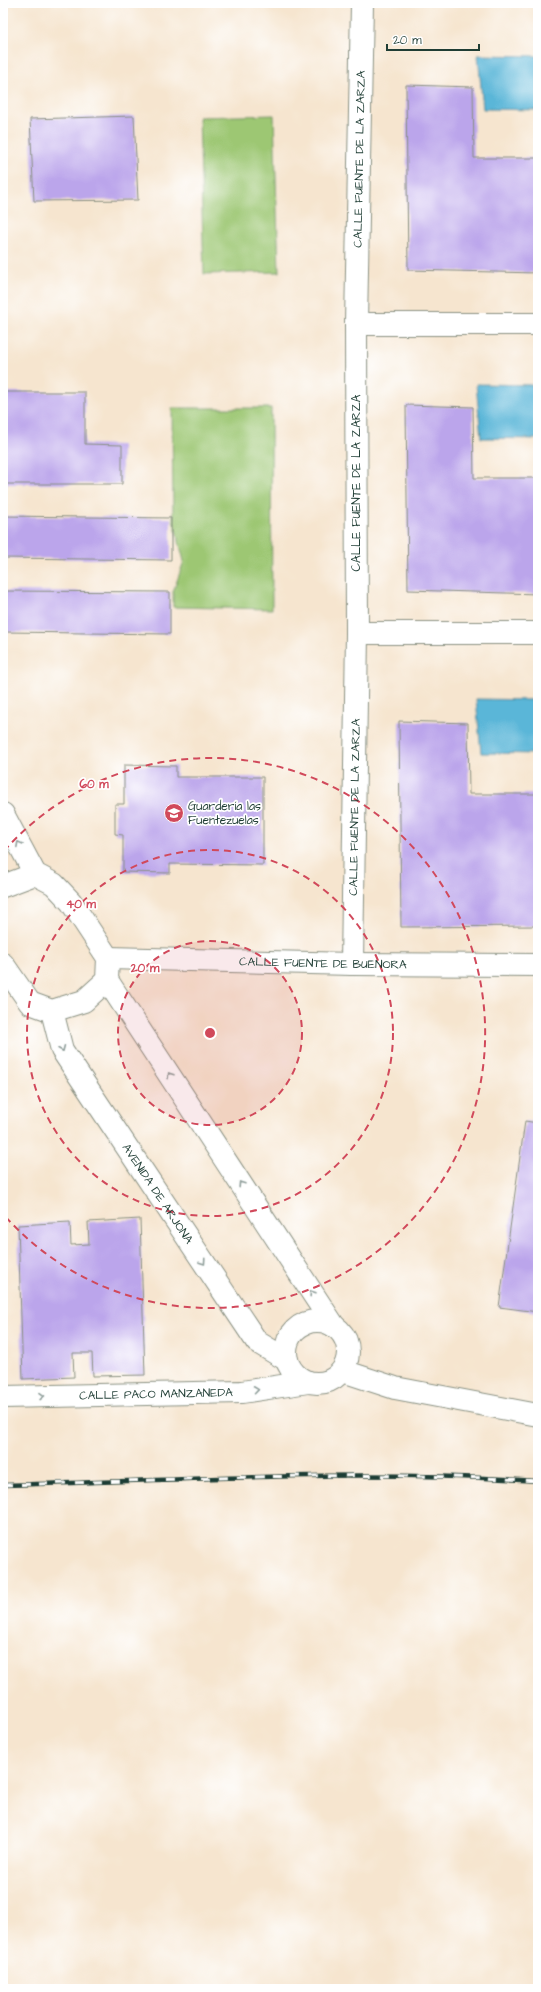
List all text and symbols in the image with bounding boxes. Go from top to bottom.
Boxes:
scale bar [387,26,479,52]
text: 20 m [393,32,422,49]
street label: CALLE FUENTE DE LA ZARZA [349,70,370,248]
street label: CALLE FUENTE DE LA ZARZA [348,394,365,572]
street label: CALLE FUENTE DE LA ZARZA [345,718,365,896]
text: 60 m [79,776,109,793]
place label: Guardería las Fuentezuelas [188,798,261,829]
school or university icon: Guardería las Fuentezuelas [163,802,185,824]
one-way arrow [16,841,24,848]
text: 40 m [66,896,97,913]
street label: CALLE FUENTE DE BUENORA [239,953,407,973]
text: 20 m [130,960,160,977]
centre of rings [203,1026,217,1040]
one-way arrow [58,1045,66,1052]
one-way arrow [168,1073,175,1080]
street label: AVENIDA DE ARJONA [118,1140,197,1248]
one-way arrow [238,1181,246,1188]
one-way arrow [198,1258,206,1265]
one-way arrow [310,1290,317,1297]
street label: CALLE PACO MANZANEDA [79,1384,233,1404]
one-way arrow [253,1386,259,1395]
one-way arrow [39,1392,45,1400]

